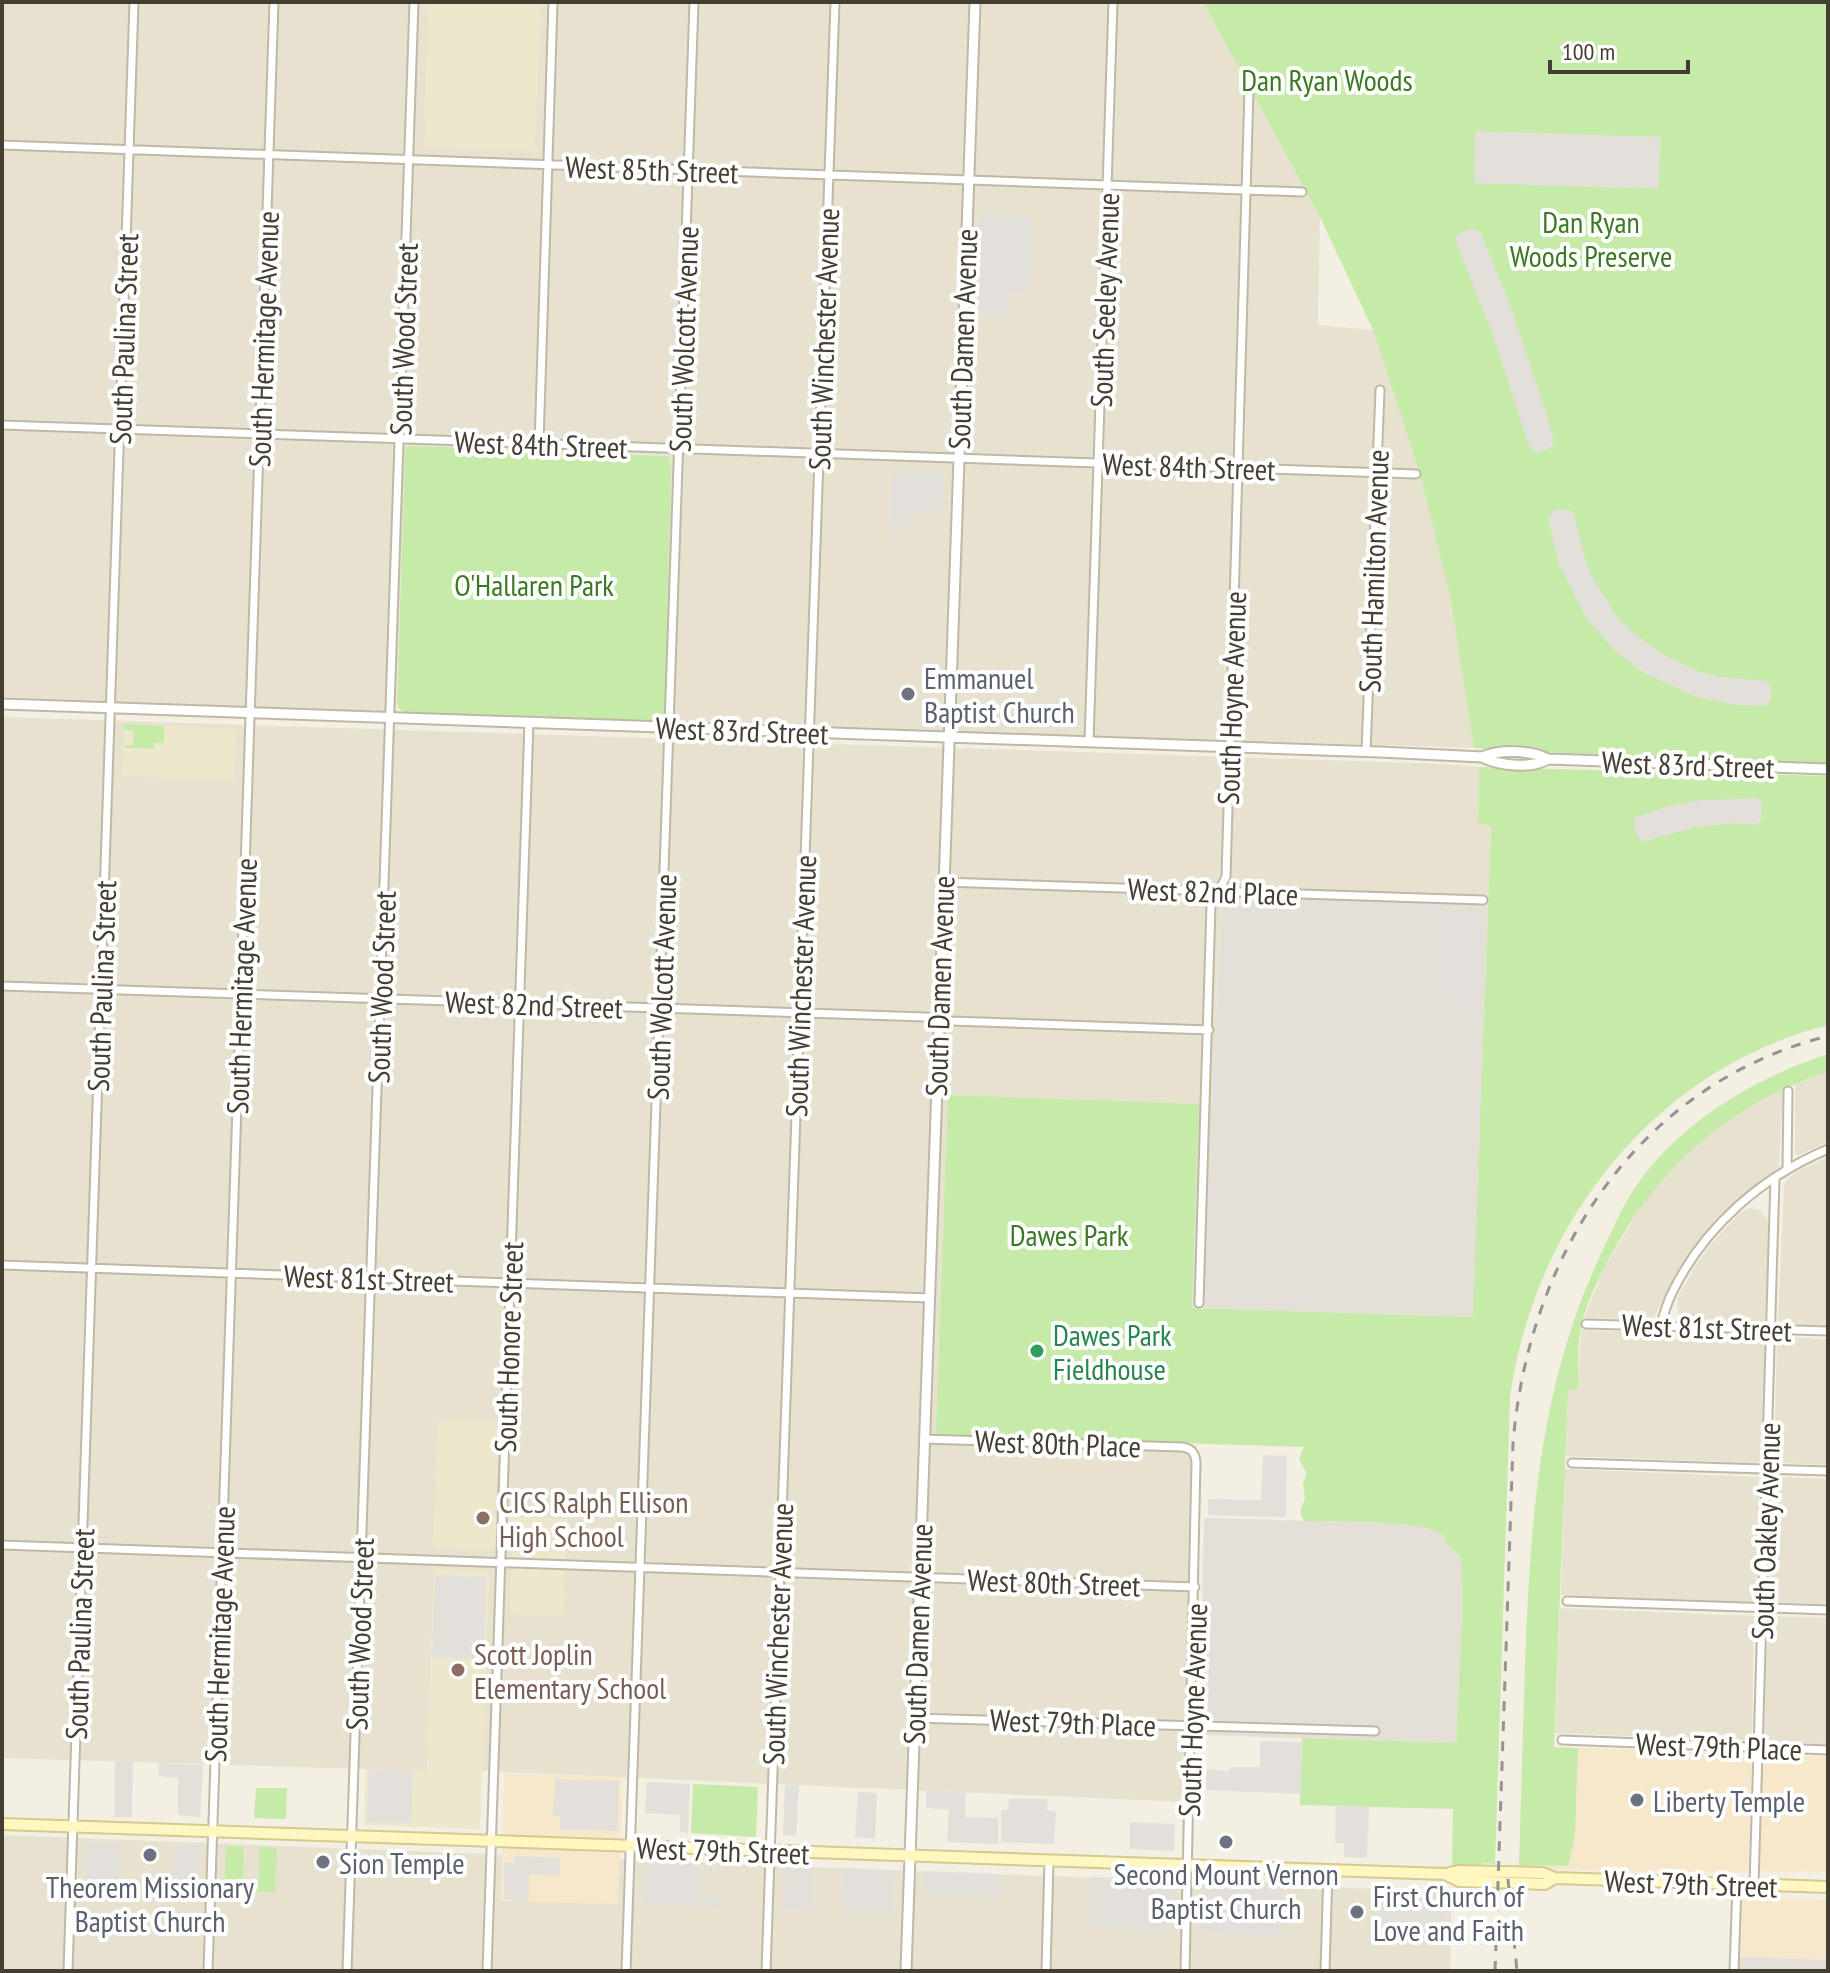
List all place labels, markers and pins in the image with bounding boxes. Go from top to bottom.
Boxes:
place label: Emmanuel Baptist Church [924,658,1075,731]
marker: Emmanuel Baptist Church [899,685,917,703]
place label: Dawes Park Fieldhouse [1053,1315,1172,1388]
marker: Dawes Park Fieldhouse [1028,1342,1046,1360]
place label: CICS Ralph Ellison High School [499,1482,688,1555]
marker: CICS Ralph Ellison High School [474,1509,492,1527]
place label: Scott Joplin Elementary School [474,1634,666,1707]
marker: Scott Joplin Elementary School [449,1661,467,1679]
place label: Liberty Temple [1653,1781,1805,1820]
marker: Liberty Temple [1628,1791,1646,1809]
marker: Second Mount Vernon Baptist Church [1217,1833,1235,1851]
place label: Sion Temple [339,1843,465,1882]
marker: Theorem Missionary Baptist Church [141,1846,159,1864]
marker: Sion Temple [314,1853,332,1871]
place label: Second Mount Vernon Baptist Church [1113,1854,1339,1927]
place label: Theorem Missionary Baptist Church [46,1867,255,1940]
place label: First Church of Love and Faith [1373,1876,1525,1949]
marker: First Church of Love and Faith [1348,1903,1366,1921]

